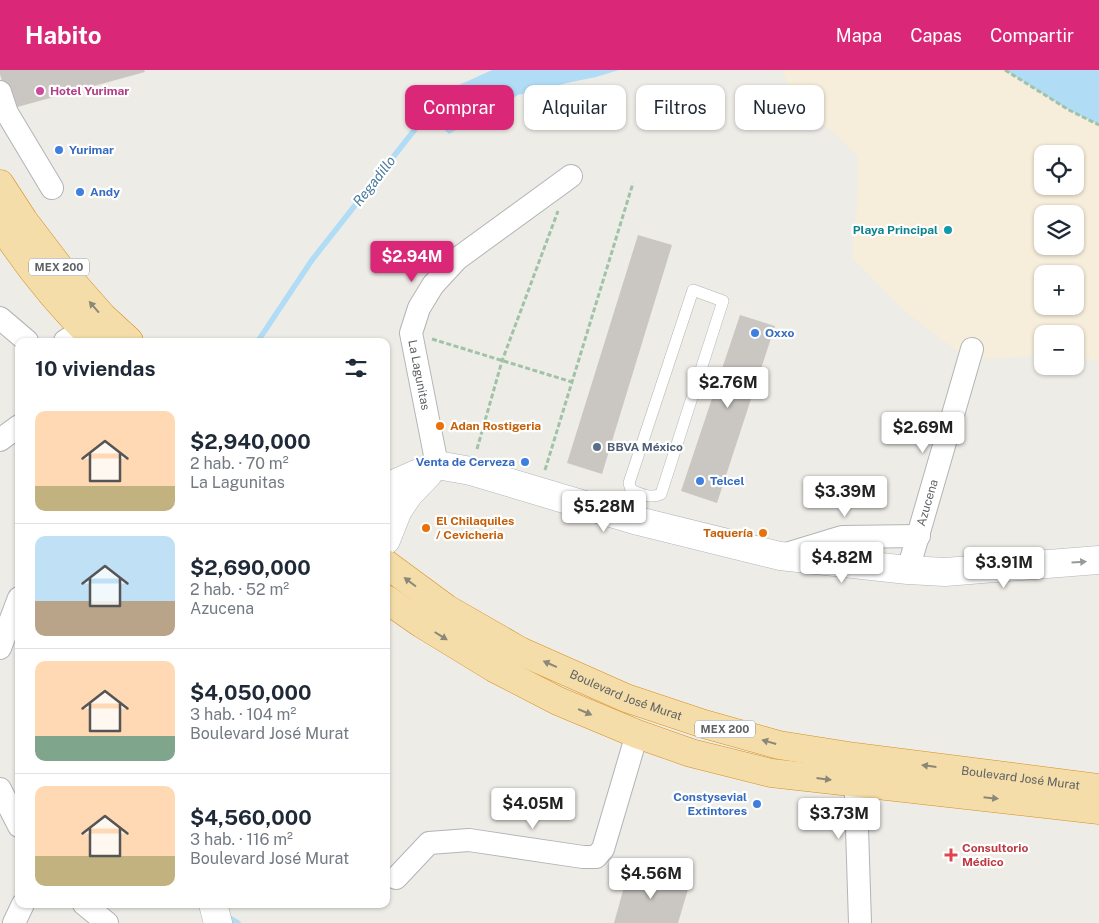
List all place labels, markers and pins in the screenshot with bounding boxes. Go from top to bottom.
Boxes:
place label: Hotel Yurimar [50,84,129,98]
marker: Hotel Yurimar [34,85,46,97]
place label: Yurimar [69,143,114,157]
marker: Yurimar [53,144,65,156]
place label: Andy [90,185,120,199]
marker: Andy [74,186,86,198]
place label: Playa Principal [853,223,938,237]
marker: Playa Principal [942,224,954,236]
pin: $2.94M [371,240,453,283]
place label: Oxxo [765,326,794,340]
marker: Oxxo [749,327,761,339]
pin: $2.76M [687,366,769,409]
pin: $2.69M [882,412,964,454]
place label: Adan Rostigeria [450,419,541,433]
marker: Adan Rostigeria [434,420,446,432]
place label: BBVA México [607,440,683,454]
marker: BBVA México [591,441,603,453]
place label: Venta de Cerveza [416,455,515,469]
marker: Venta de Cerveza [519,456,531,468]
place label: Telcel [710,474,744,488]
marker: Telcel [694,475,706,487]
pin: $3.39M [804,476,886,518]
pin: $5.28M [563,490,645,533]
place label: El Chilaquiles / Cevicheria [436,514,514,542]
marker: El Chilaquiles / Cevicheria [420,522,432,534]
place label: Taquería [703,526,753,540]
marker: Taquería [757,527,769,539]
pin: $4.82M [801,542,883,584]
pin: $3.91M [963,546,1045,589]
pin: $4.05M [492,788,574,830]
place label: Constysevial Extintores [673,790,747,818]
marker: Constysevial Extintores [751,798,763,810]
pin: $3.73M [798,798,880,840]
place label: Consultorio Médico [962,841,1028,869]
marker: Consultorio Médico [944,848,958,862]
pin: $4.56M [610,858,692,900]

